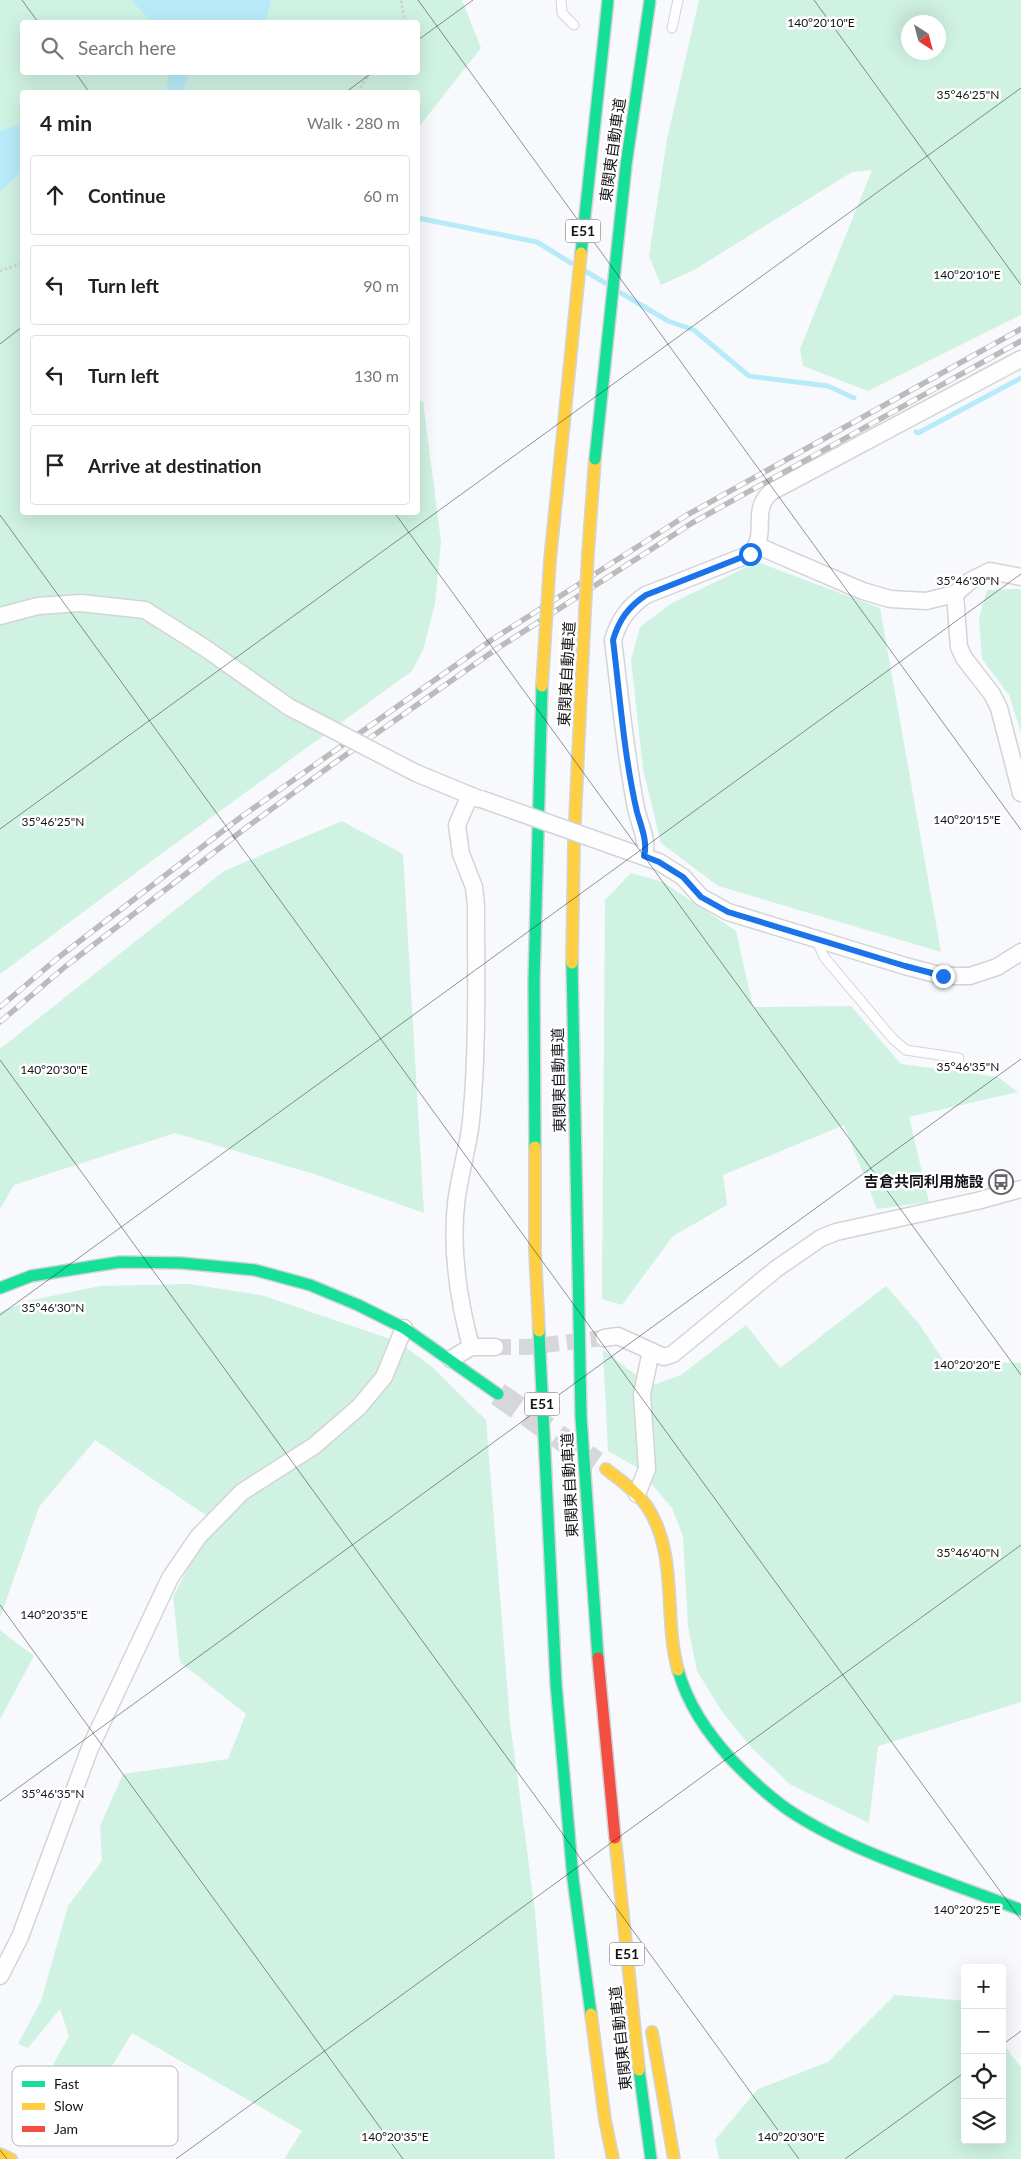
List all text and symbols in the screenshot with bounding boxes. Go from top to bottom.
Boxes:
text: 140°20'10"E [787,15,855,30]
north arrow [901,15,946,60]
search box [20,20,420,75]
icon: search [38,34,66,62]
text: Search here [78,36,176,59]
text: 35°46'25"N [937,87,999,102]
street label: 東関東自動車道 [596,97,628,203]
text: 4 min [40,110,92,135]
text: Walk · 280 m [307,113,400,132]
icon: ahead [41,181,69,209]
text: Continue [88,184,166,207]
text: 60 m [363,186,399,205]
road number: E51 [566,220,600,242]
text: 140°20'10"E [933,267,1001,282]
icon: left [41,271,69,299]
text: Turn left [88,274,159,297]
text: 90 m [363,276,399,295]
icon: left [41,361,69,389]
text: Turn left [88,364,159,387]
text: 130 m [354,366,399,385]
icon: arrive [41,451,69,479]
text: Arrive at destination [88,454,261,477]
route start [739,543,762,566]
text: 35°46'30"N [937,573,999,588]
street label: 東関東自動車道 [554,621,578,727]
text: 140°20'15"E [933,812,1001,827]
text: 35°46'25"N [22,814,84,829]
route end [932,965,955,988]
street label: 東関東自動車道 [548,1027,568,1133]
text: 35°46'35"N [937,1059,999,1074]
text: 140°20'30"E [20,1062,88,1077]
bus stop icon: 吉倉共同利用施設 [988,1169,1014,1195]
place label: 吉倉共同利用施設 [864,1172,984,1190]
text: 35°46'30"N [22,1300,84,1315]
text: 140°20'20"E [933,1357,1001,1372]
road number: E51 [524,1392,560,1416]
street label: 東関東自動車道 [557,1432,581,1538]
text: 35°46'40"N [937,1545,999,1560]
text: 140°20'35"E [20,1607,88,1622]
text: 35°46'35"N [22,1786,84,1801]
text: 140°20'25"E [933,1902,1001,1917]
road number: E51 [610,1942,644,1966]
map controls [961,1964,1006,2144]
button: + [961,1964,1006,2009]
street label: 東関東自動車道 [606,1985,634,2091]
button: − [961,2009,1006,2054]
button: locate [961,2054,1006,2099]
legend [12,2066,178,2146]
text: Fast [54,2075,79,2092]
text: Slow [54,2097,84,2114]
button: layers [961,2099,1006,2144]
text: Jam [54,2120,78,2137]
text: 140°20'35"E [361,2129,429,2144]
text: 140°20'30"E [757,2129,825,2144]

